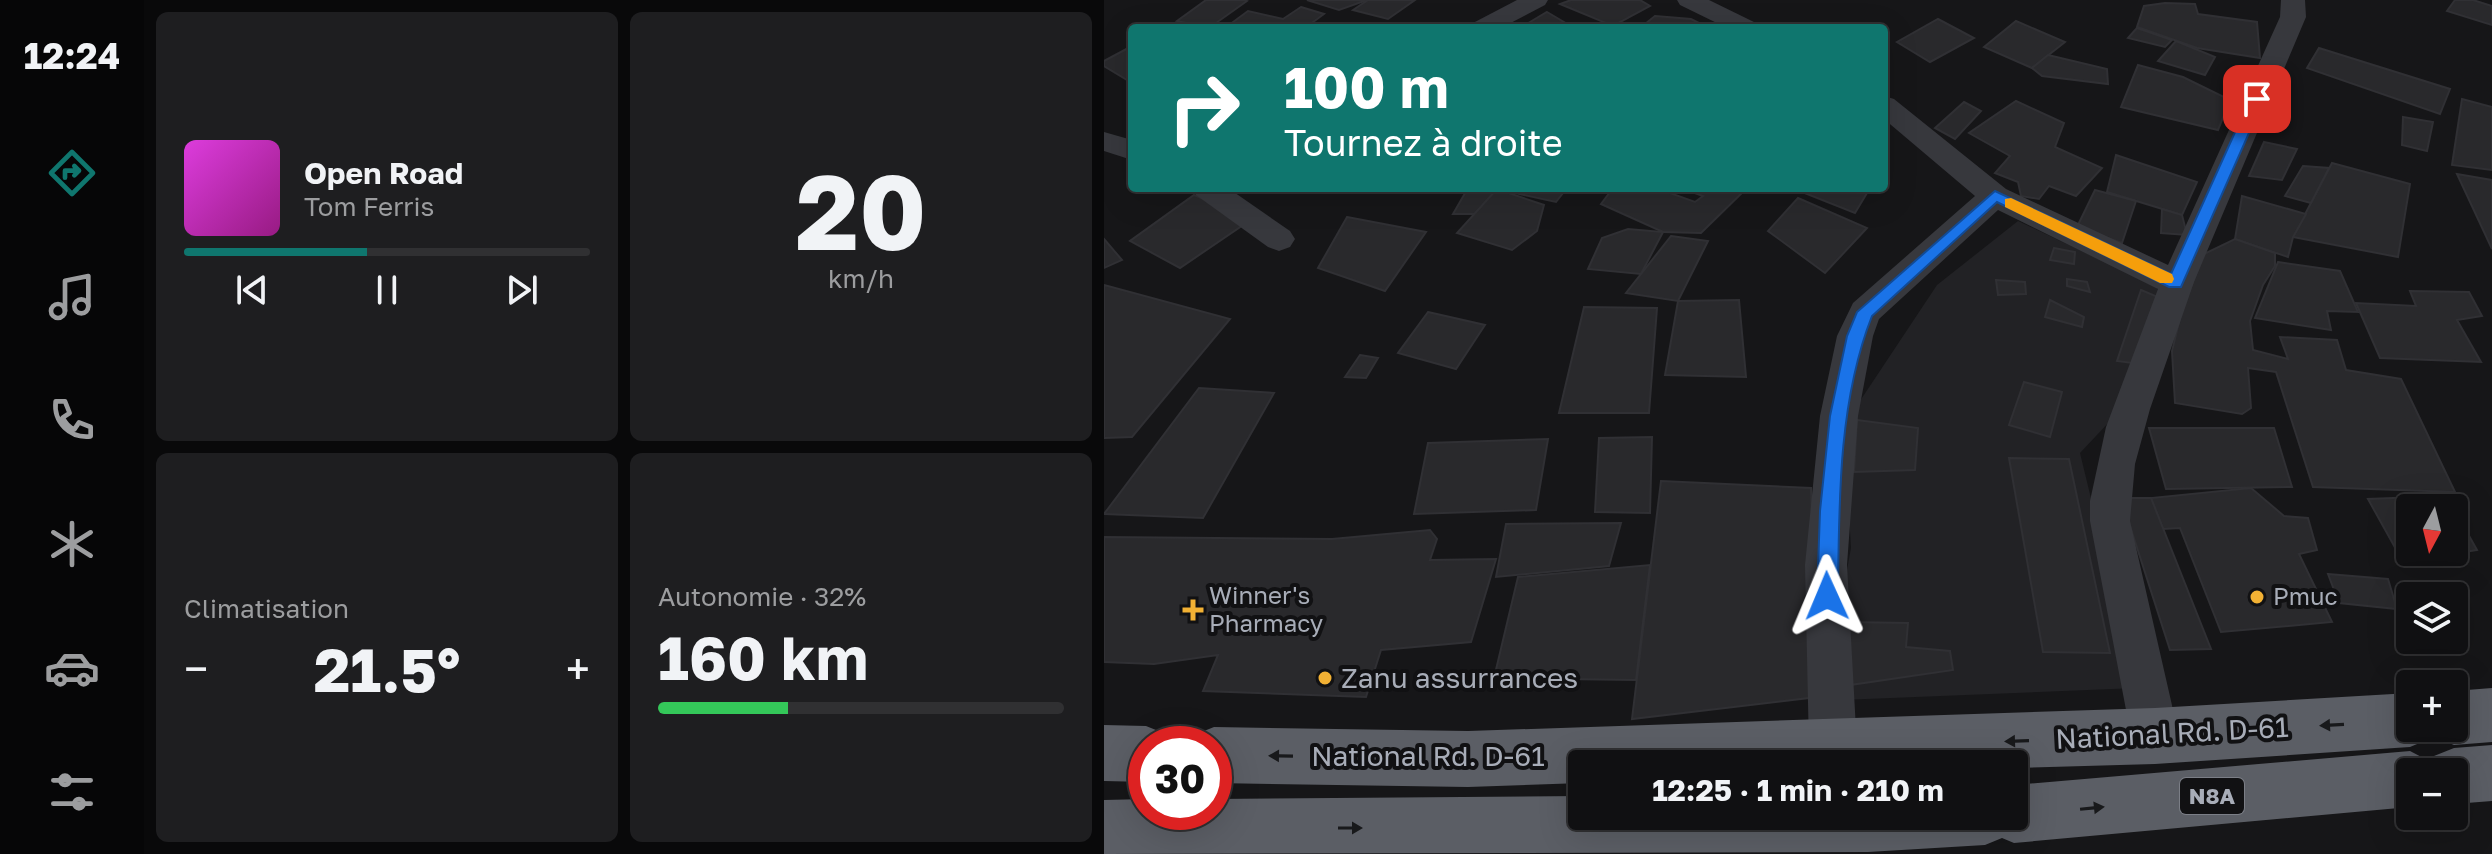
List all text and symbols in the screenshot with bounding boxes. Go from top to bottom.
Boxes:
text: 12:24 [24,34,120,77]
text: 100 m [1284,53,1449,120]
icon: right [1152,56,1256,160]
pin [2223,65,2291,133]
icon: arrive [2235,77,2279,121]
text: Tournez à droite [1284,121,1563,164]
icon: directions [44,145,100,201]
text: 20 [795,148,927,273]
text: Open Road [304,155,463,191]
text: Tom Ferris [304,191,434,222]
text: km/h [828,263,894,294]
icon: previous [230,268,274,312]
icon: pause [365,268,409,312]
icon: next [500,268,544,312]
icon: music [44,269,100,325]
icon: phone [44,392,100,448]
north arrow [2396,494,2468,566]
map controls [2396,494,2468,830]
icon: climate [44,516,100,572]
position arrow [1785,554,1869,638]
place label: Winner's Pharmacy [1209,580,1323,637]
text: Autonomie · 32% [658,581,866,612]
place label: Pmuc [2273,581,2338,610]
button: layers [2396,582,2468,654]
marker: Pmuc [2248,588,2266,606]
text: Climatisation [184,593,349,624]
marker: Winner's Pharmacy [1184,601,1202,619]
text: 160 km [658,621,868,693]
text: 21.5° [314,633,460,705]
icon: car [44,640,100,696]
text: − [184,642,208,695]
text: + [566,642,590,695]
place label: Zanu assurrances [1341,661,1578,694]
marker: Zanu assurrances [1316,669,1334,687]
button: + [2396,670,2468,742]
street label: National Rd. D-61 [2055,710,2289,755]
one-way arrow [2319,719,2344,732]
speed limit sign: 30 [1128,726,1232,830]
one-way arrow [2004,734,2029,747]
street label: National Rd. D-61 [1311,739,1545,772]
one-way arrow [1268,750,1293,762]
button: − [2396,758,2468,830]
icon: filters [44,764,100,820]
text: 12:25 · 1 min · 210 m [1652,772,1944,808]
road number: N8A [2180,778,2244,814]
one-way arrow [2080,801,2105,814]
one-way arrow [1338,821,1363,834]

